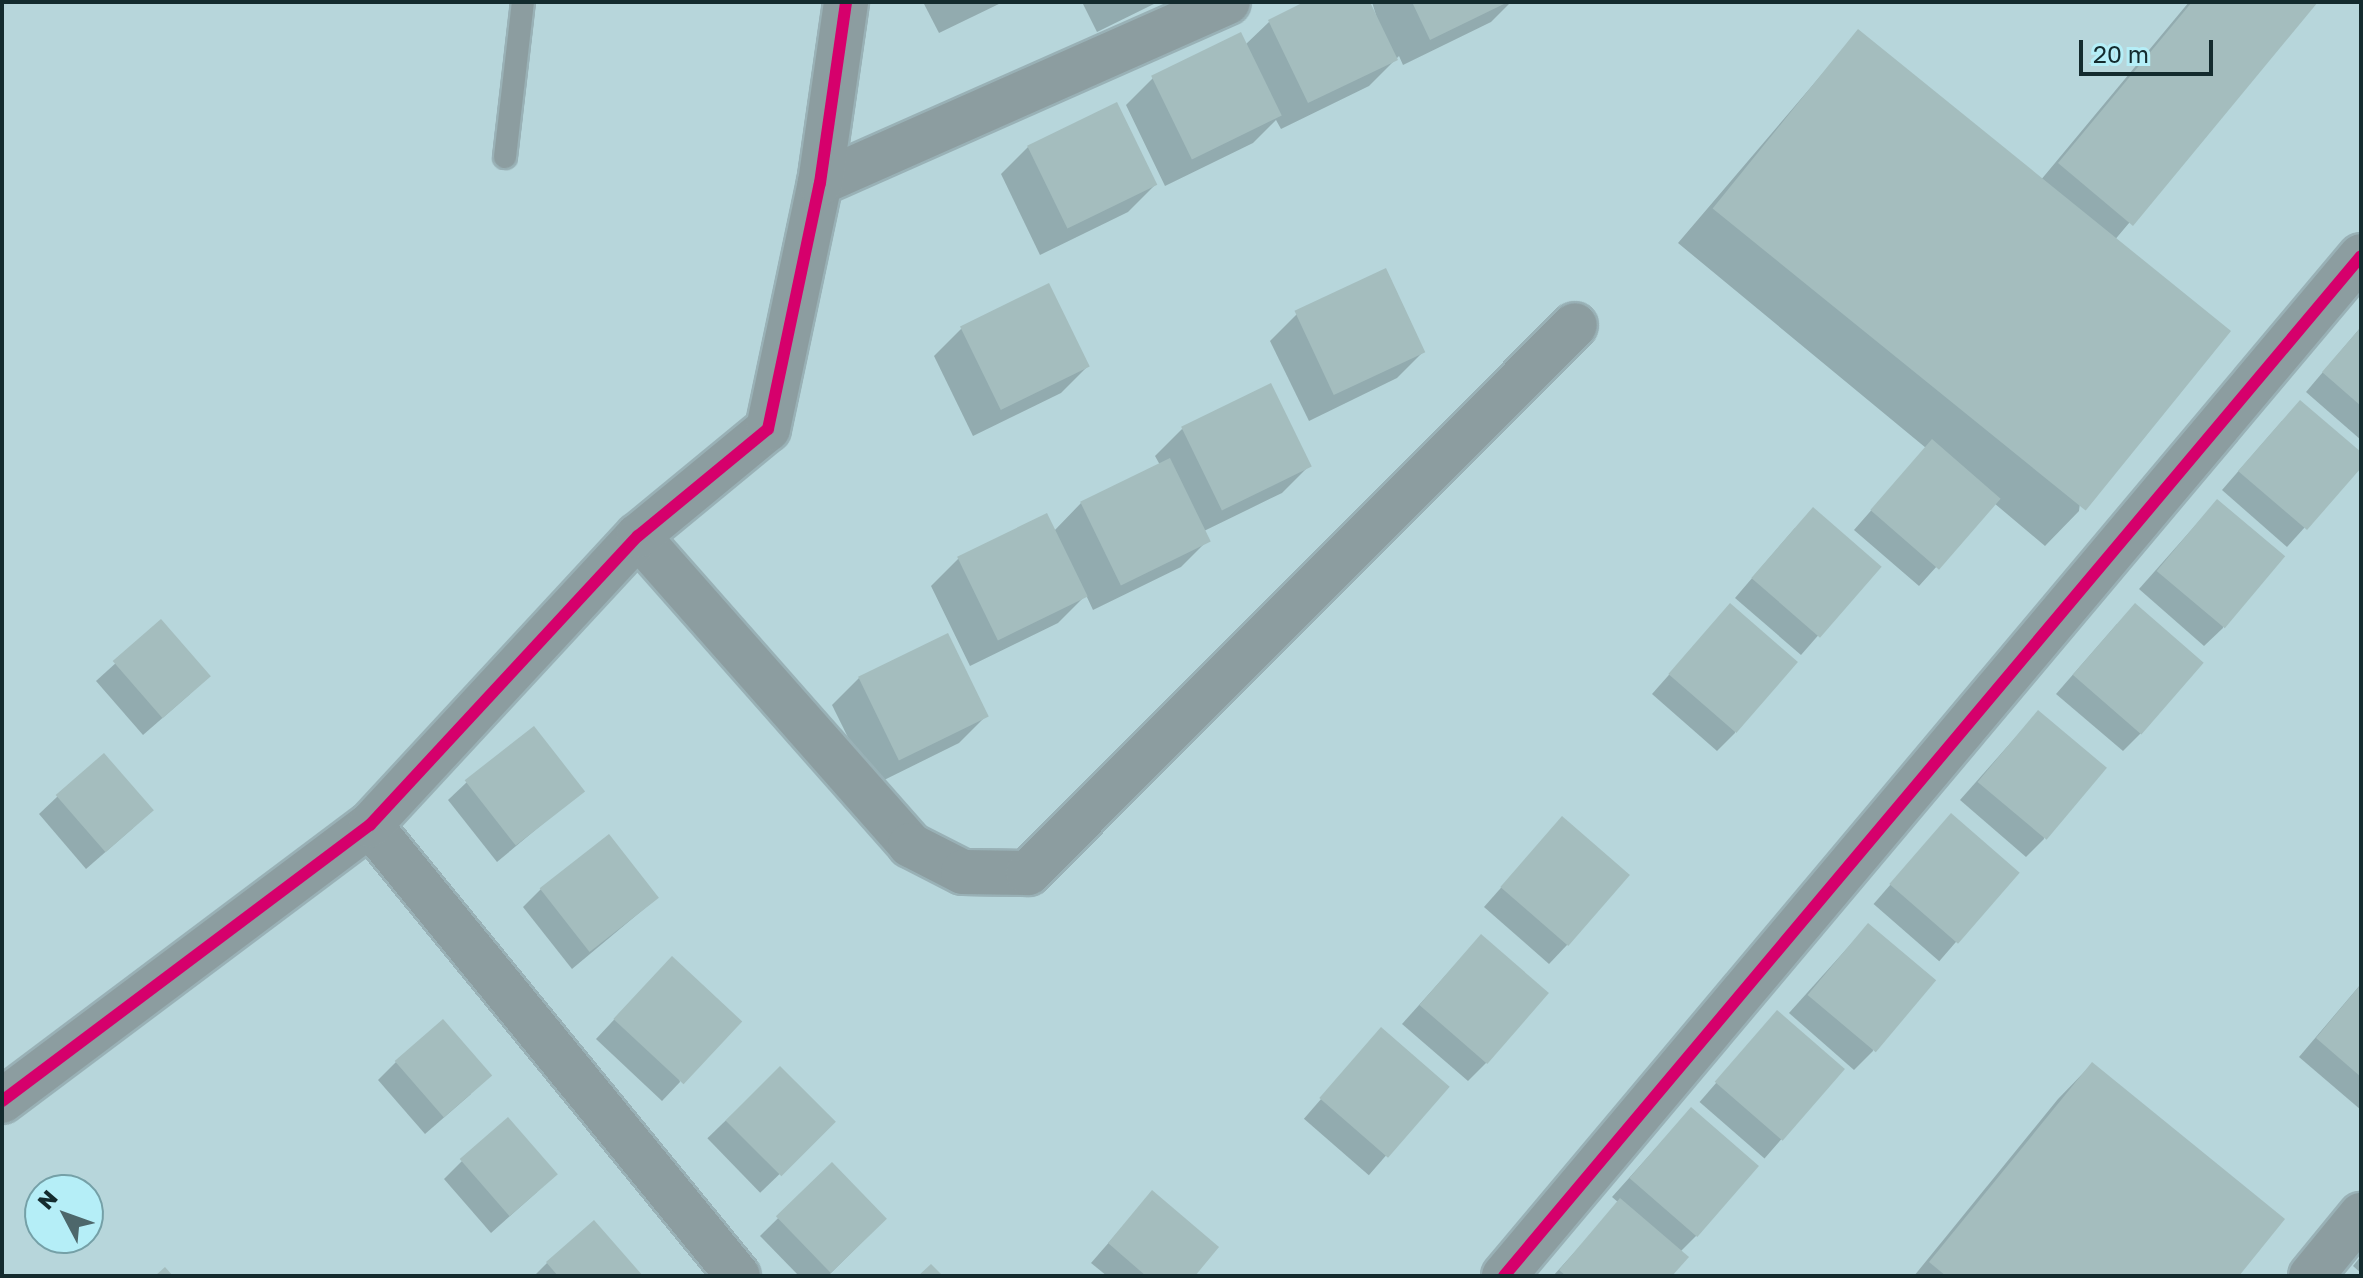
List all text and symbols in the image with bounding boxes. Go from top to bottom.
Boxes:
scale bar [2083,24,2217,74]
text: 20 m [2093,39,2149,68]
north arrow [24,1174,104,1254]
text: N [31,1184,63,1214]

